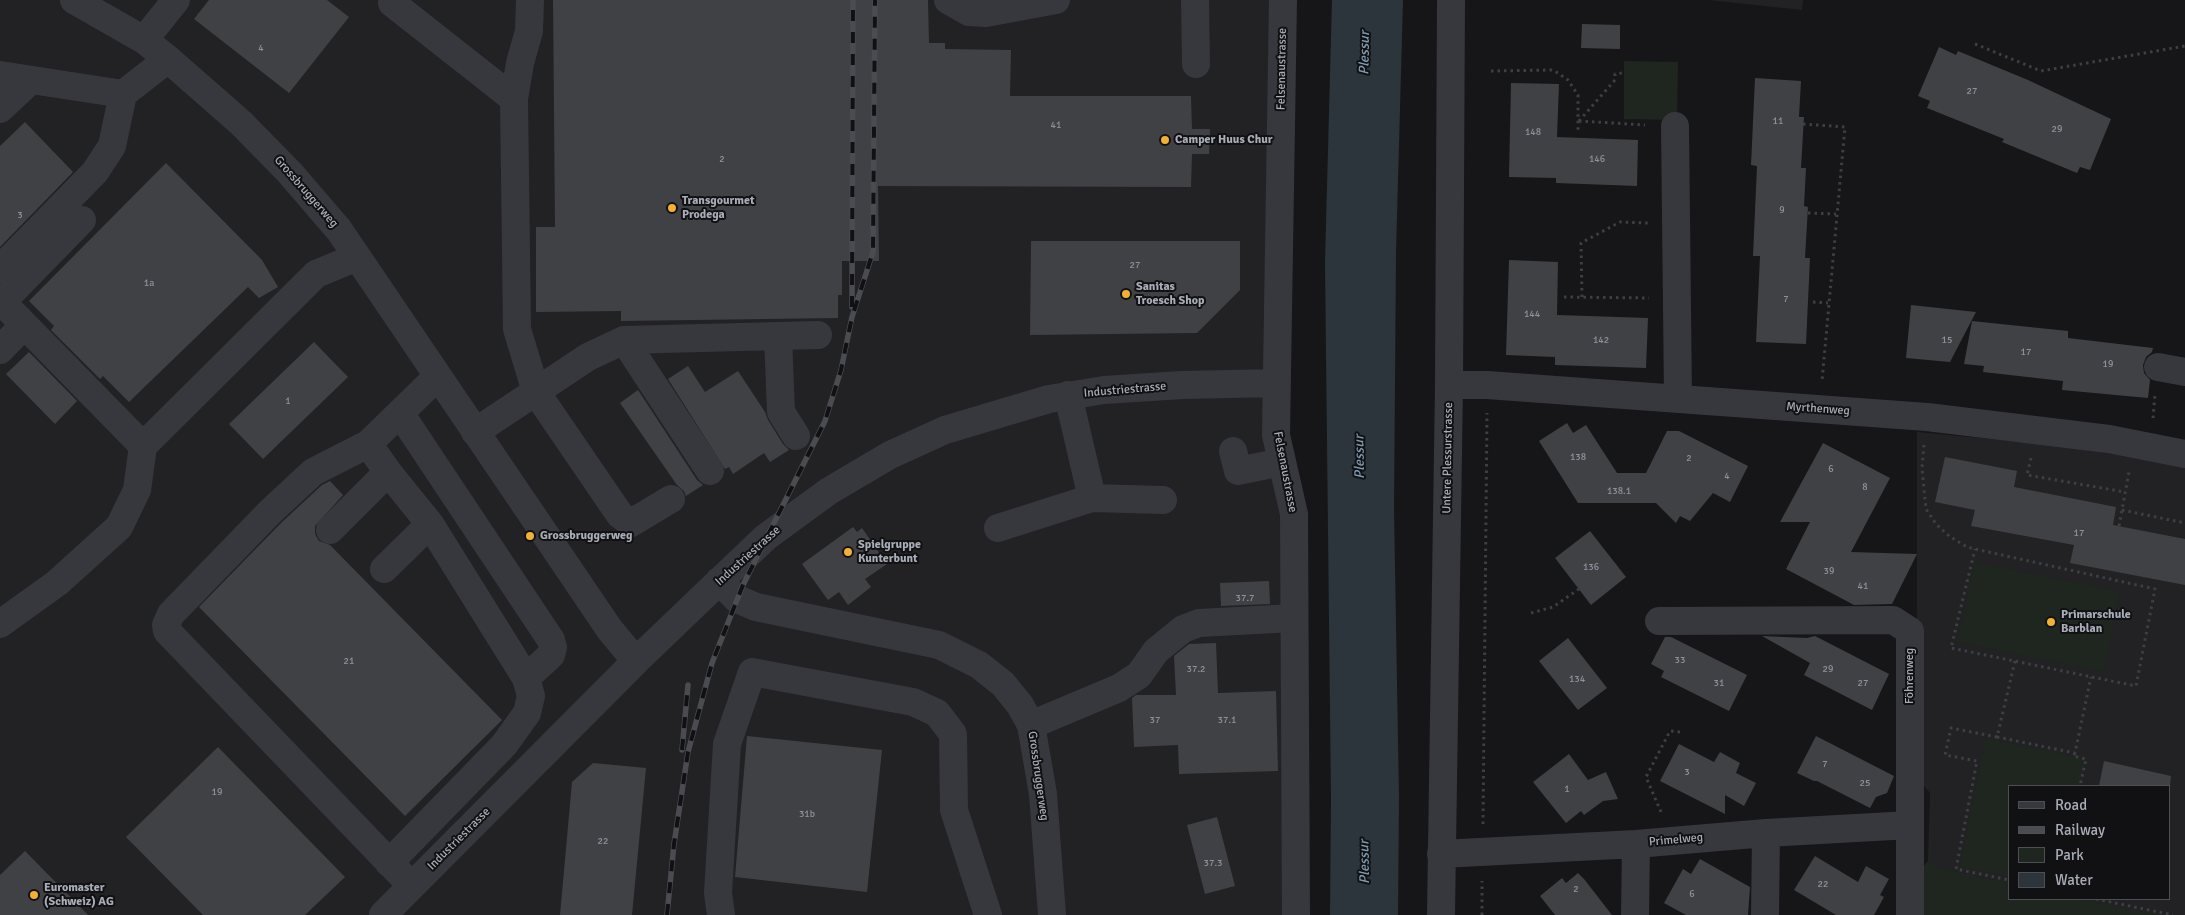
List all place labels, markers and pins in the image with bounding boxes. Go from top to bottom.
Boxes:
place label: Camper Huus Chur [1175,133,1273,147]
marker: Camper Huus Chur [1159,134,1171,146]
place label: Transgourmet Prodega [682,194,754,222]
marker: Transgourmet Prodega [666,202,678,214]
place label: Sanitas Troesch Shop [1136,280,1204,308]
marker: Sanitas Troesch Shop [1120,288,1132,300]
place label: Grossbruggerweg [540,529,632,543]
marker: Grossbruggerweg [524,530,536,542]
place label: Spielgruppe Kunterbunt [858,538,921,566]
marker: Spielgruppe Kunterbunt [842,546,854,558]
place label: Primarschule Barblan [2061,608,2131,636]
marker: Primarschule Barblan [2045,616,2057,628]
place label: Euromaster (Schweiz) AG [44,881,114,909]
marker: Euromaster (Schweiz) AG [28,889,40,901]

